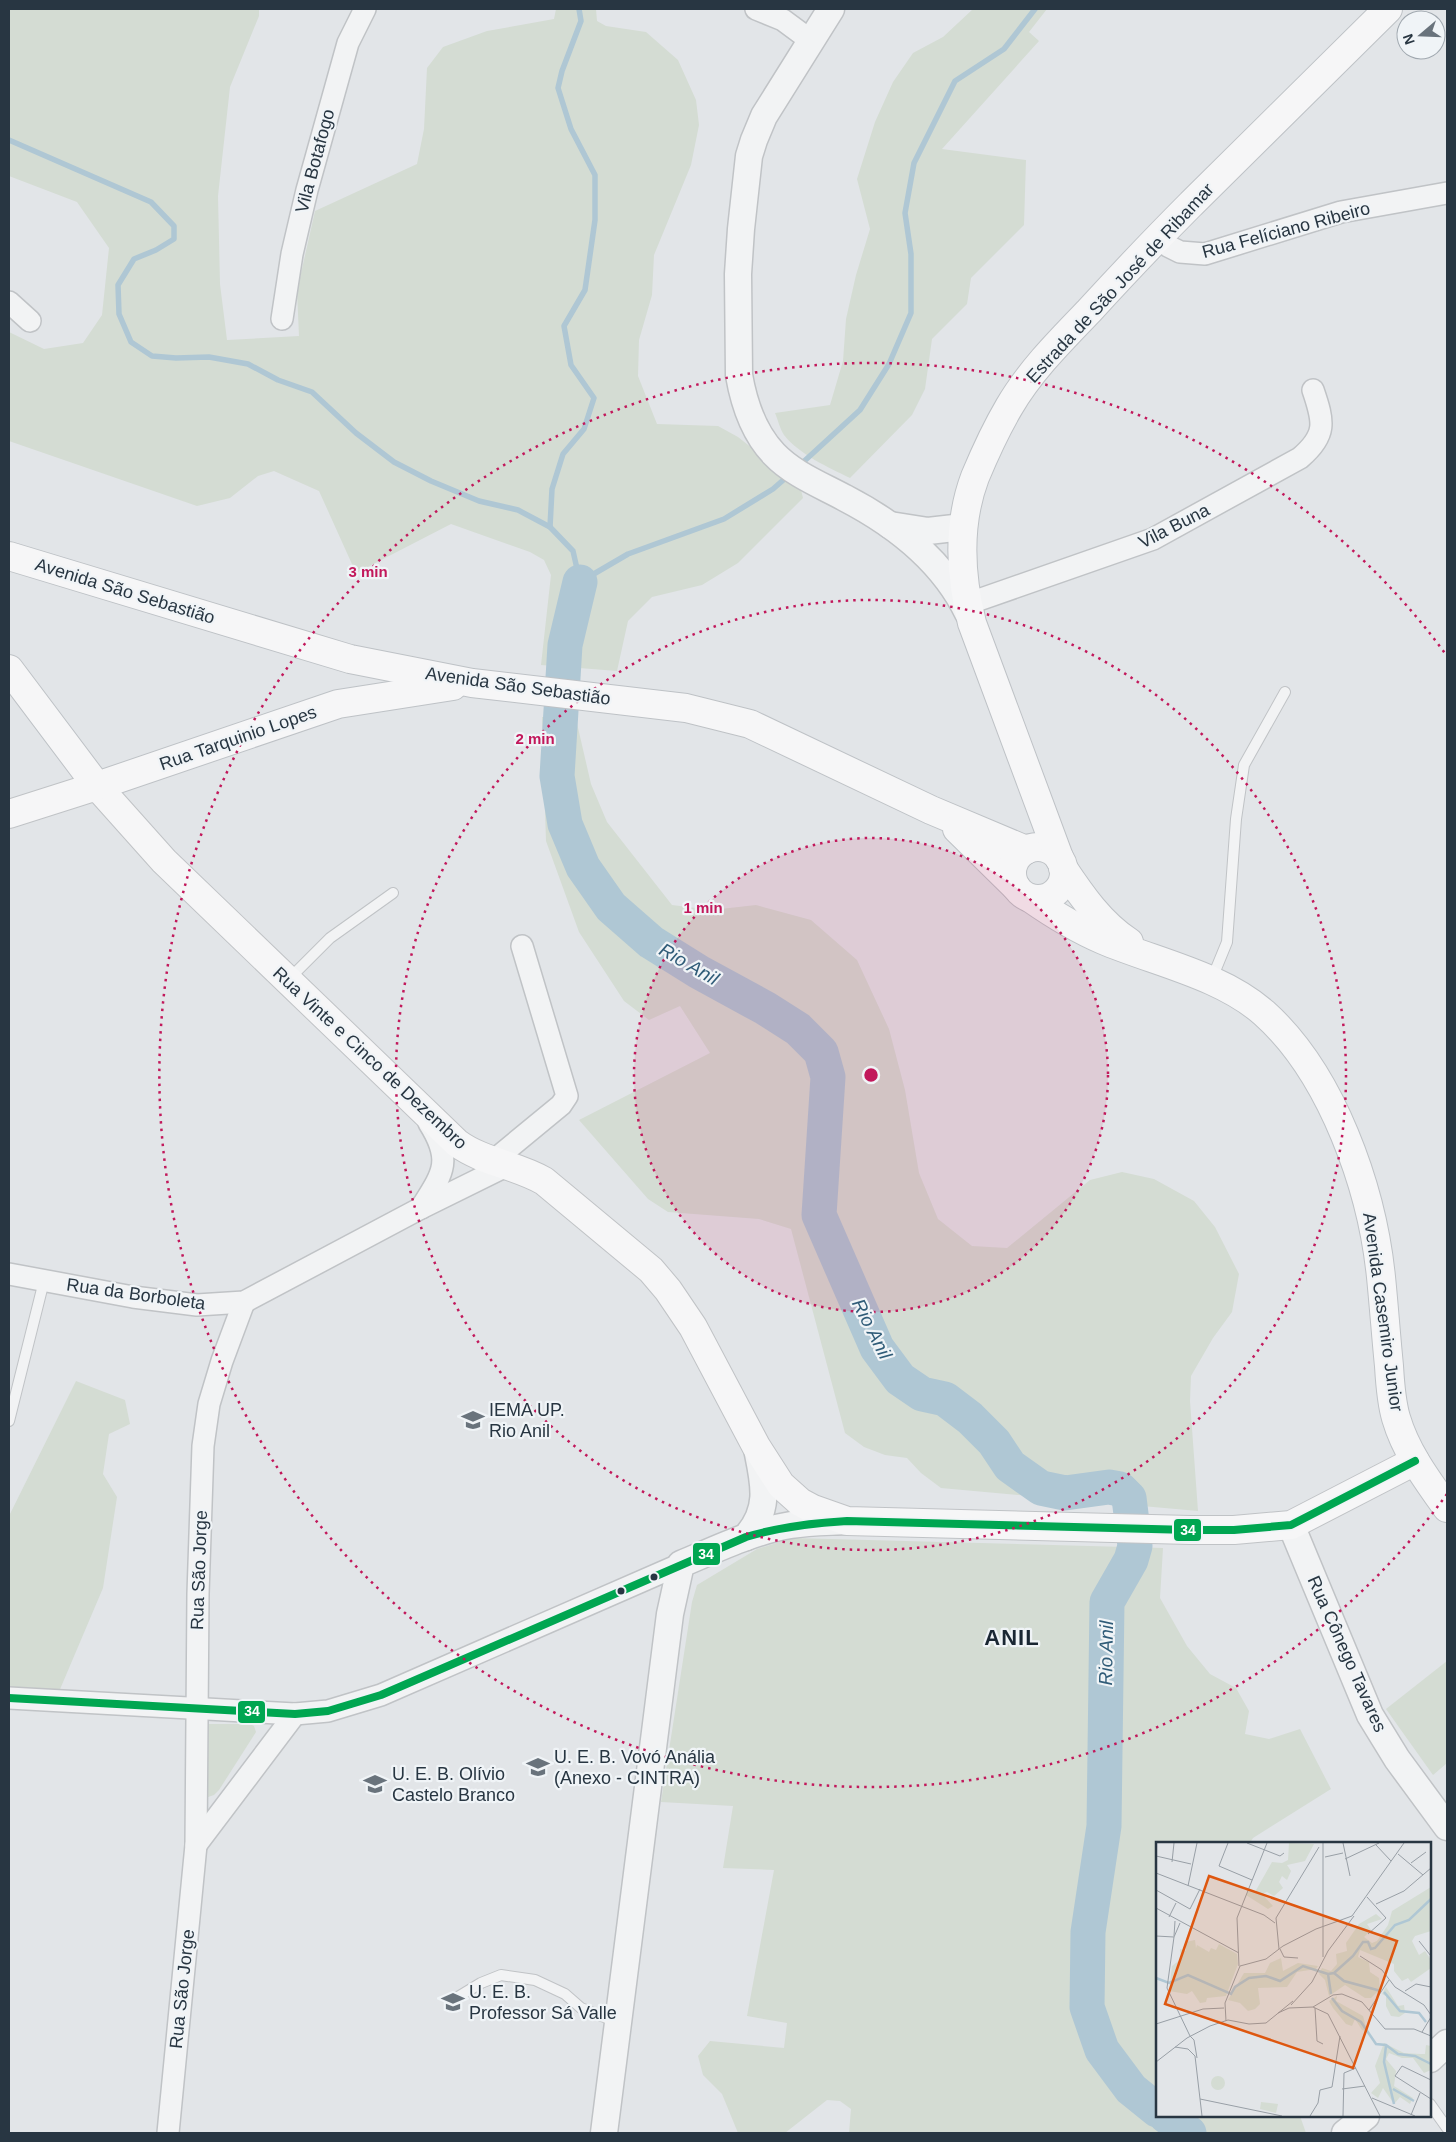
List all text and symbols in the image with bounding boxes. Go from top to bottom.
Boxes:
north arrow [1396,10,1446,60]
text: N [1399,32,1418,47]
street label: Vila Botafogo [292,107,338,215]
street label: Estrada de São José de Ribamar [1022,179,1218,387]
street label: Rua Felíciano Ribeiro [1200,198,1372,262]
street label: Vila Buna [1135,499,1214,552]
street label: Avenida São Sebastião [33,554,217,628]
text: 3 min [348,563,388,580]
street label: Avenida São Sebastião [424,663,612,709]
street label: Rua Tarquinio Lopes [157,702,319,774]
text: 2 min [515,730,555,747]
text: 1 min [683,899,723,916]
water label: Rio Anil [656,939,723,990]
street label: Rua Vinte e Cinco de Dezembro [269,963,471,1153]
centre of rings [862,1066,880,1084]
street label: Avenida Casemiro Junior [1359,1211,1407,1413]
street label: Rua da Borboleta [65,1274,208,1314]
water label: Rio Anil [848,1295,896,1363]
place label: IEMA UP. Rio Anil [489,1400,565,1441]
school or university icon: IEMA UP. Rio Anil [460,1407,486,1433]
street label: Rua São Jorge [187,1510,211,1630]
line badge: 34 [1173,1518,1202,1542]
text: 34 [1180,1522,1196,1538]
line badge: 34 [692,1542,721,1566]
text: 34 [698,1546,714,1562]
unlabelled marker [649,1572,659,1582]
street label: Rua Cônego Tavares [1304,1573,1390,1735]
unlabelled marker [616,1586,626,1596]
water label: Rio Anil [1095,1620,1117,1686]
district label: ANIL [984,1625,1040,1650]
line badge: 34 [237,1700,266,1724]
text: 34 [244,1703,260,1719]
place label: U. E. B. Vovó Anália (Anexo - CINTRA) [554,1747,716,1788]
school or university icon: U. E. B. Vovó Anália (Anexo - CINTRA) [525,1754,551,1780]
place label: U. E. B. Olívio Castelo Branco [392,1764,515,1805]
school or university icon: U. E. B. Olívio Castelo Branco [362,1771,388,1797]
inset map [1156,1842,1431,2117]
street label: Rua São Jorge [166,1928,198,2050]
place label: U. E. B. Professor Sá Valle [469,1982,617,2023]
school or university icon: U. E. B. Professor Sá Valle [440,1989,466,2015]

